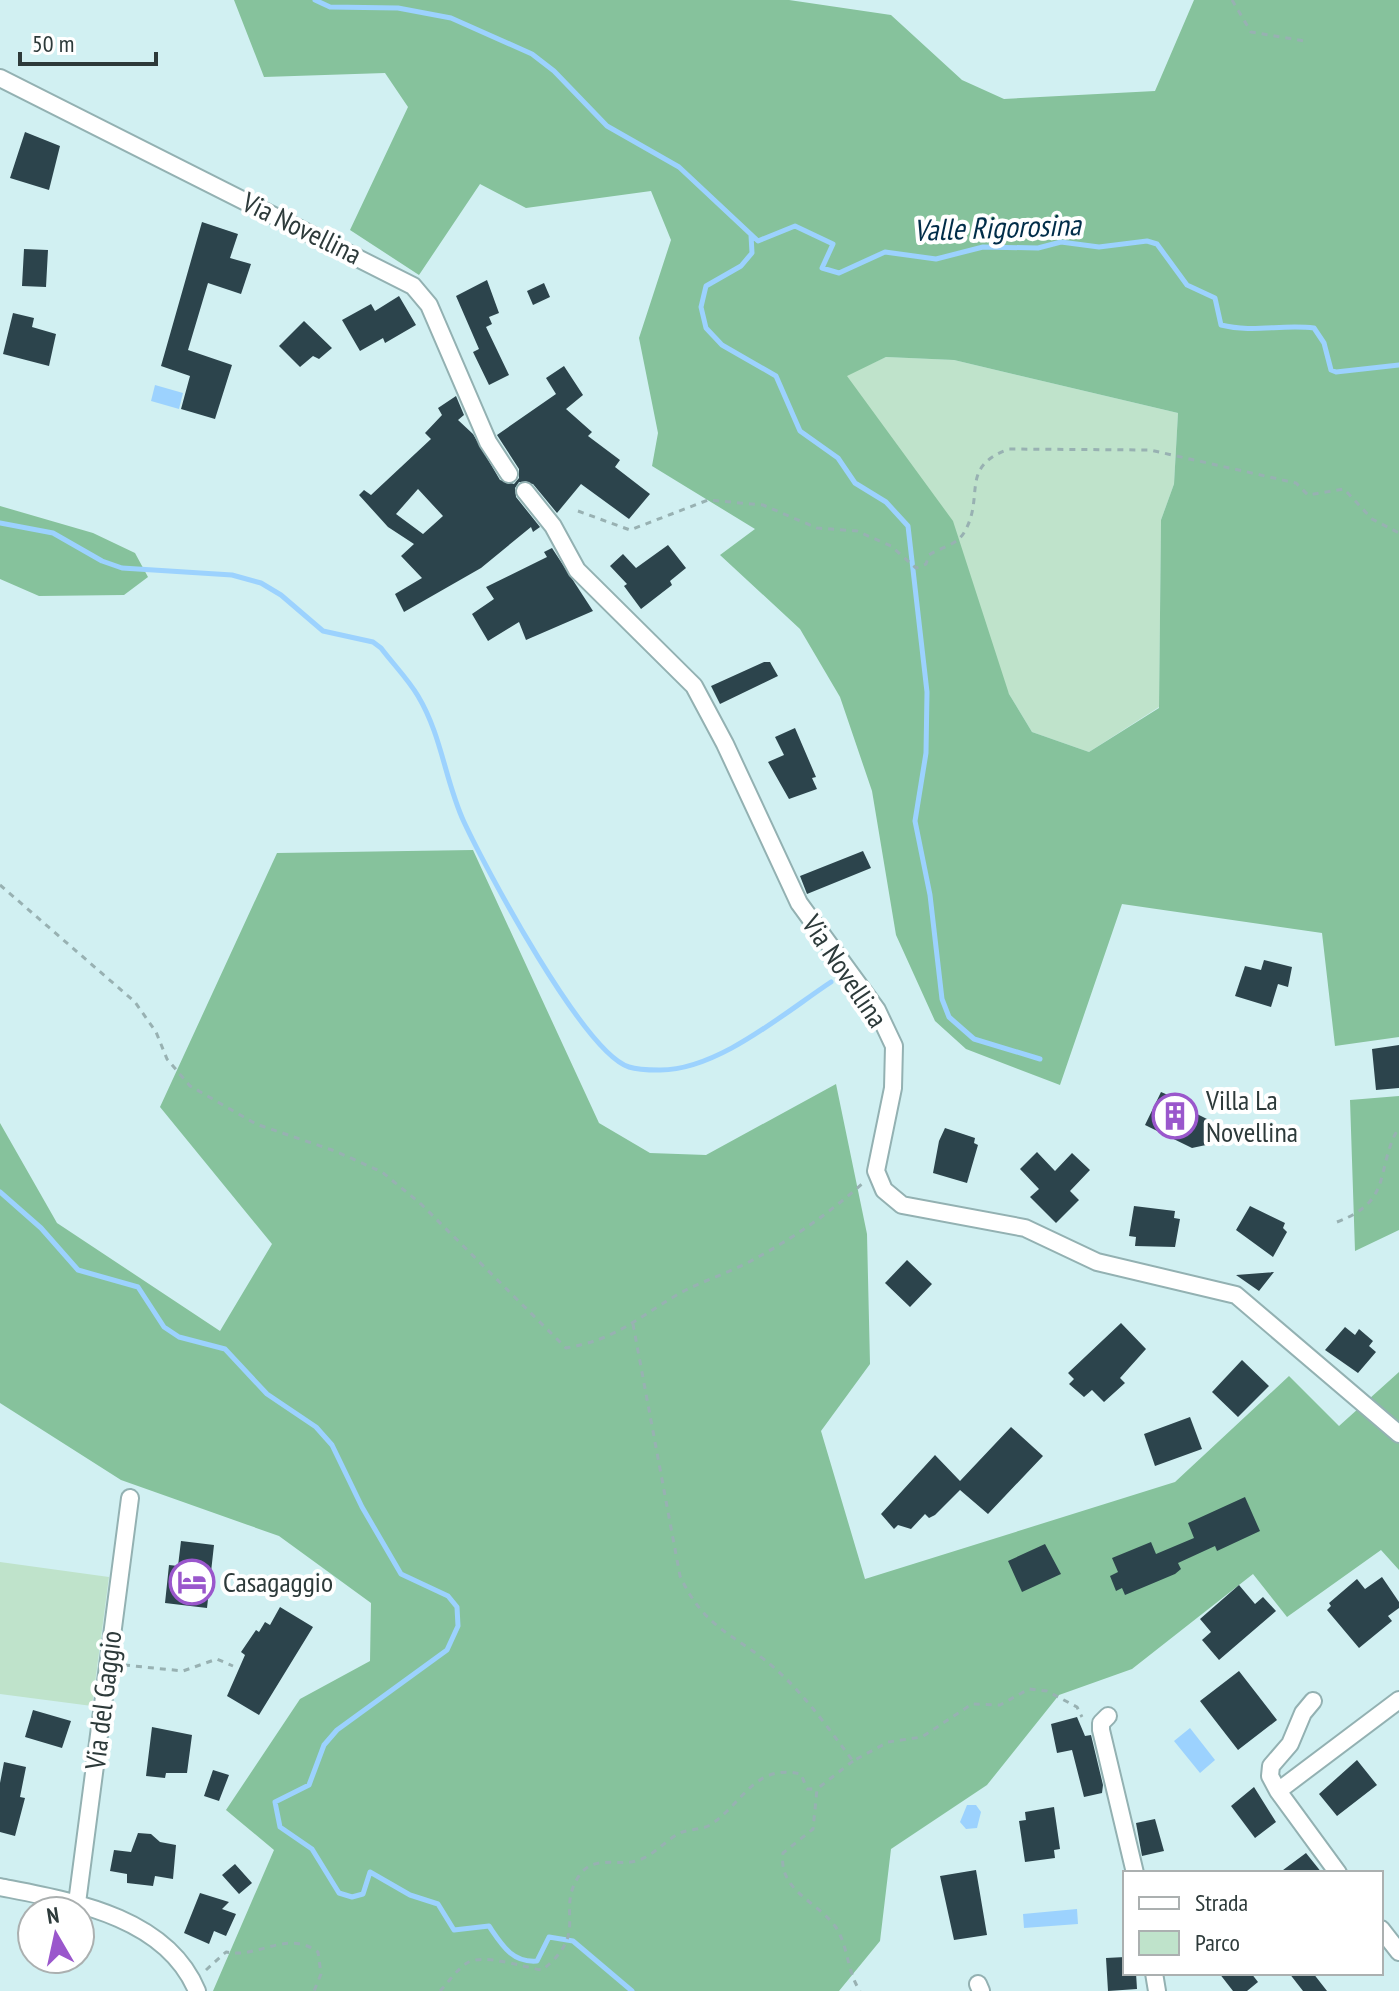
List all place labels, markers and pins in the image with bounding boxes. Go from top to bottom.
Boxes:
place label: Villa La Novellina [1205,1081,1298,1150]
building icon: Villa La Novellina [1151,1092,1199,1140]
hotel icon: Casagaggio [168,1558,216,1606]
place label: Casagaggio [223,1563,333,1600]

